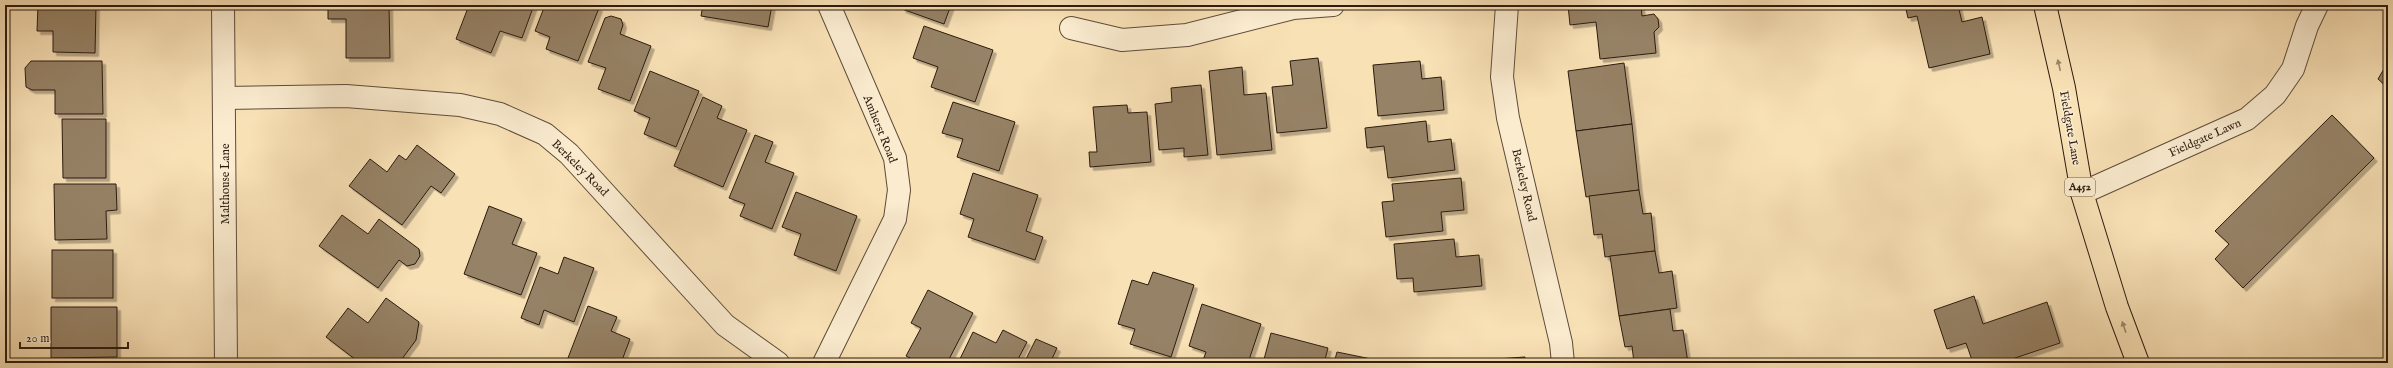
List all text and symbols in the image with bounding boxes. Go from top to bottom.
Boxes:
one-way arrow [2055,59,2061,72]
street label: Fieldgate Lane [2056,90,2084,167]
street label: Amherst Road [859,92,901,166]
street label: Fieldgate Lawn [2166,115,2244,161]
street label: Berkeley Road [549,137,612,200]
street label: Malthouse Lane [218,143,233,224]
street label: Berkeley Road [1508,147,1540,223]
road number: A452 [2065,178,2095,196]
one-way arrow [2121,320,2127,332]
scale bar [20,324,128,350]
text: 20 m [26,331,49,346]

